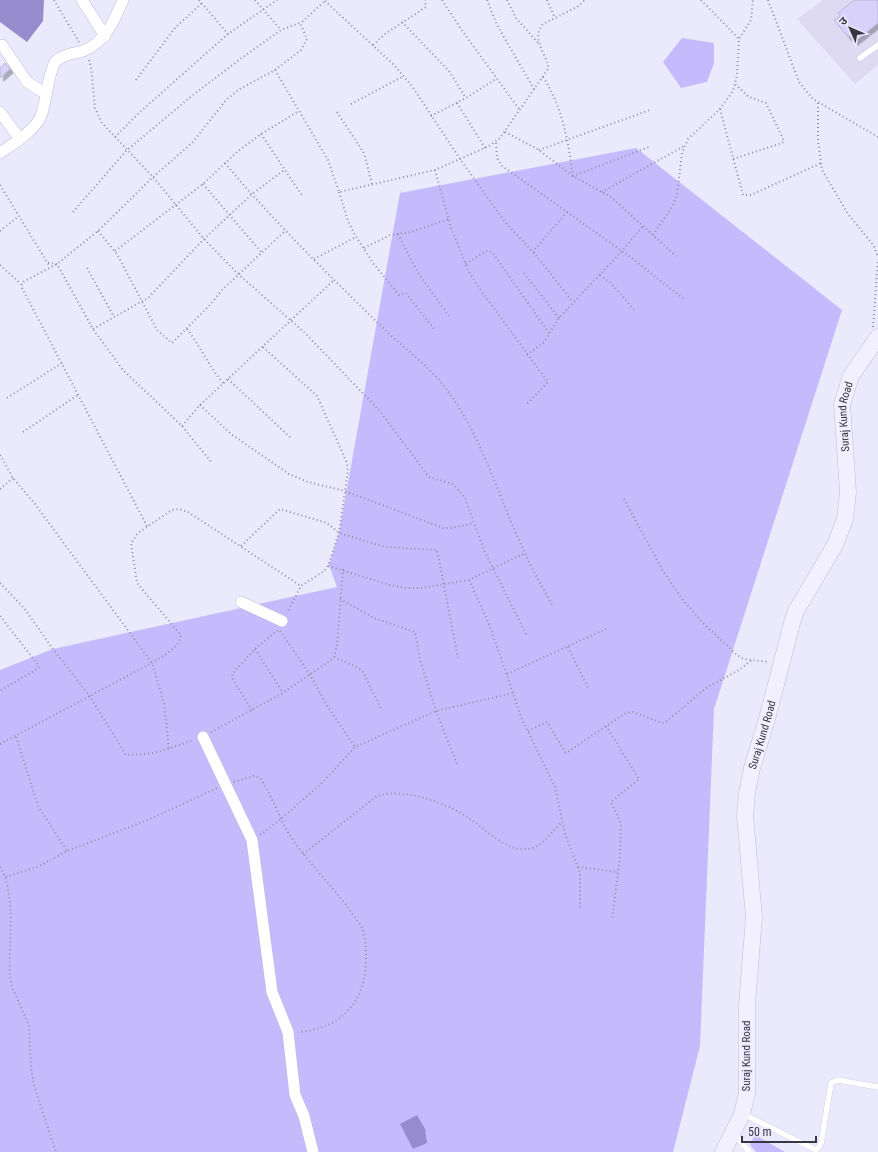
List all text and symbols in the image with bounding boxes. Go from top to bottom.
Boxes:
north arrow [830,8,870,48]
text: उ [836,14,851,28]
street label: Suraj Kund Road [836,380,856,452]
street label: Suraj Kund Road [746,699,779,771]
street label: Suraj Kund Road [740,1020,753,1092]
scale bar [742,1118,816,1144]
text: 50 m [748,1125,772,1139]

